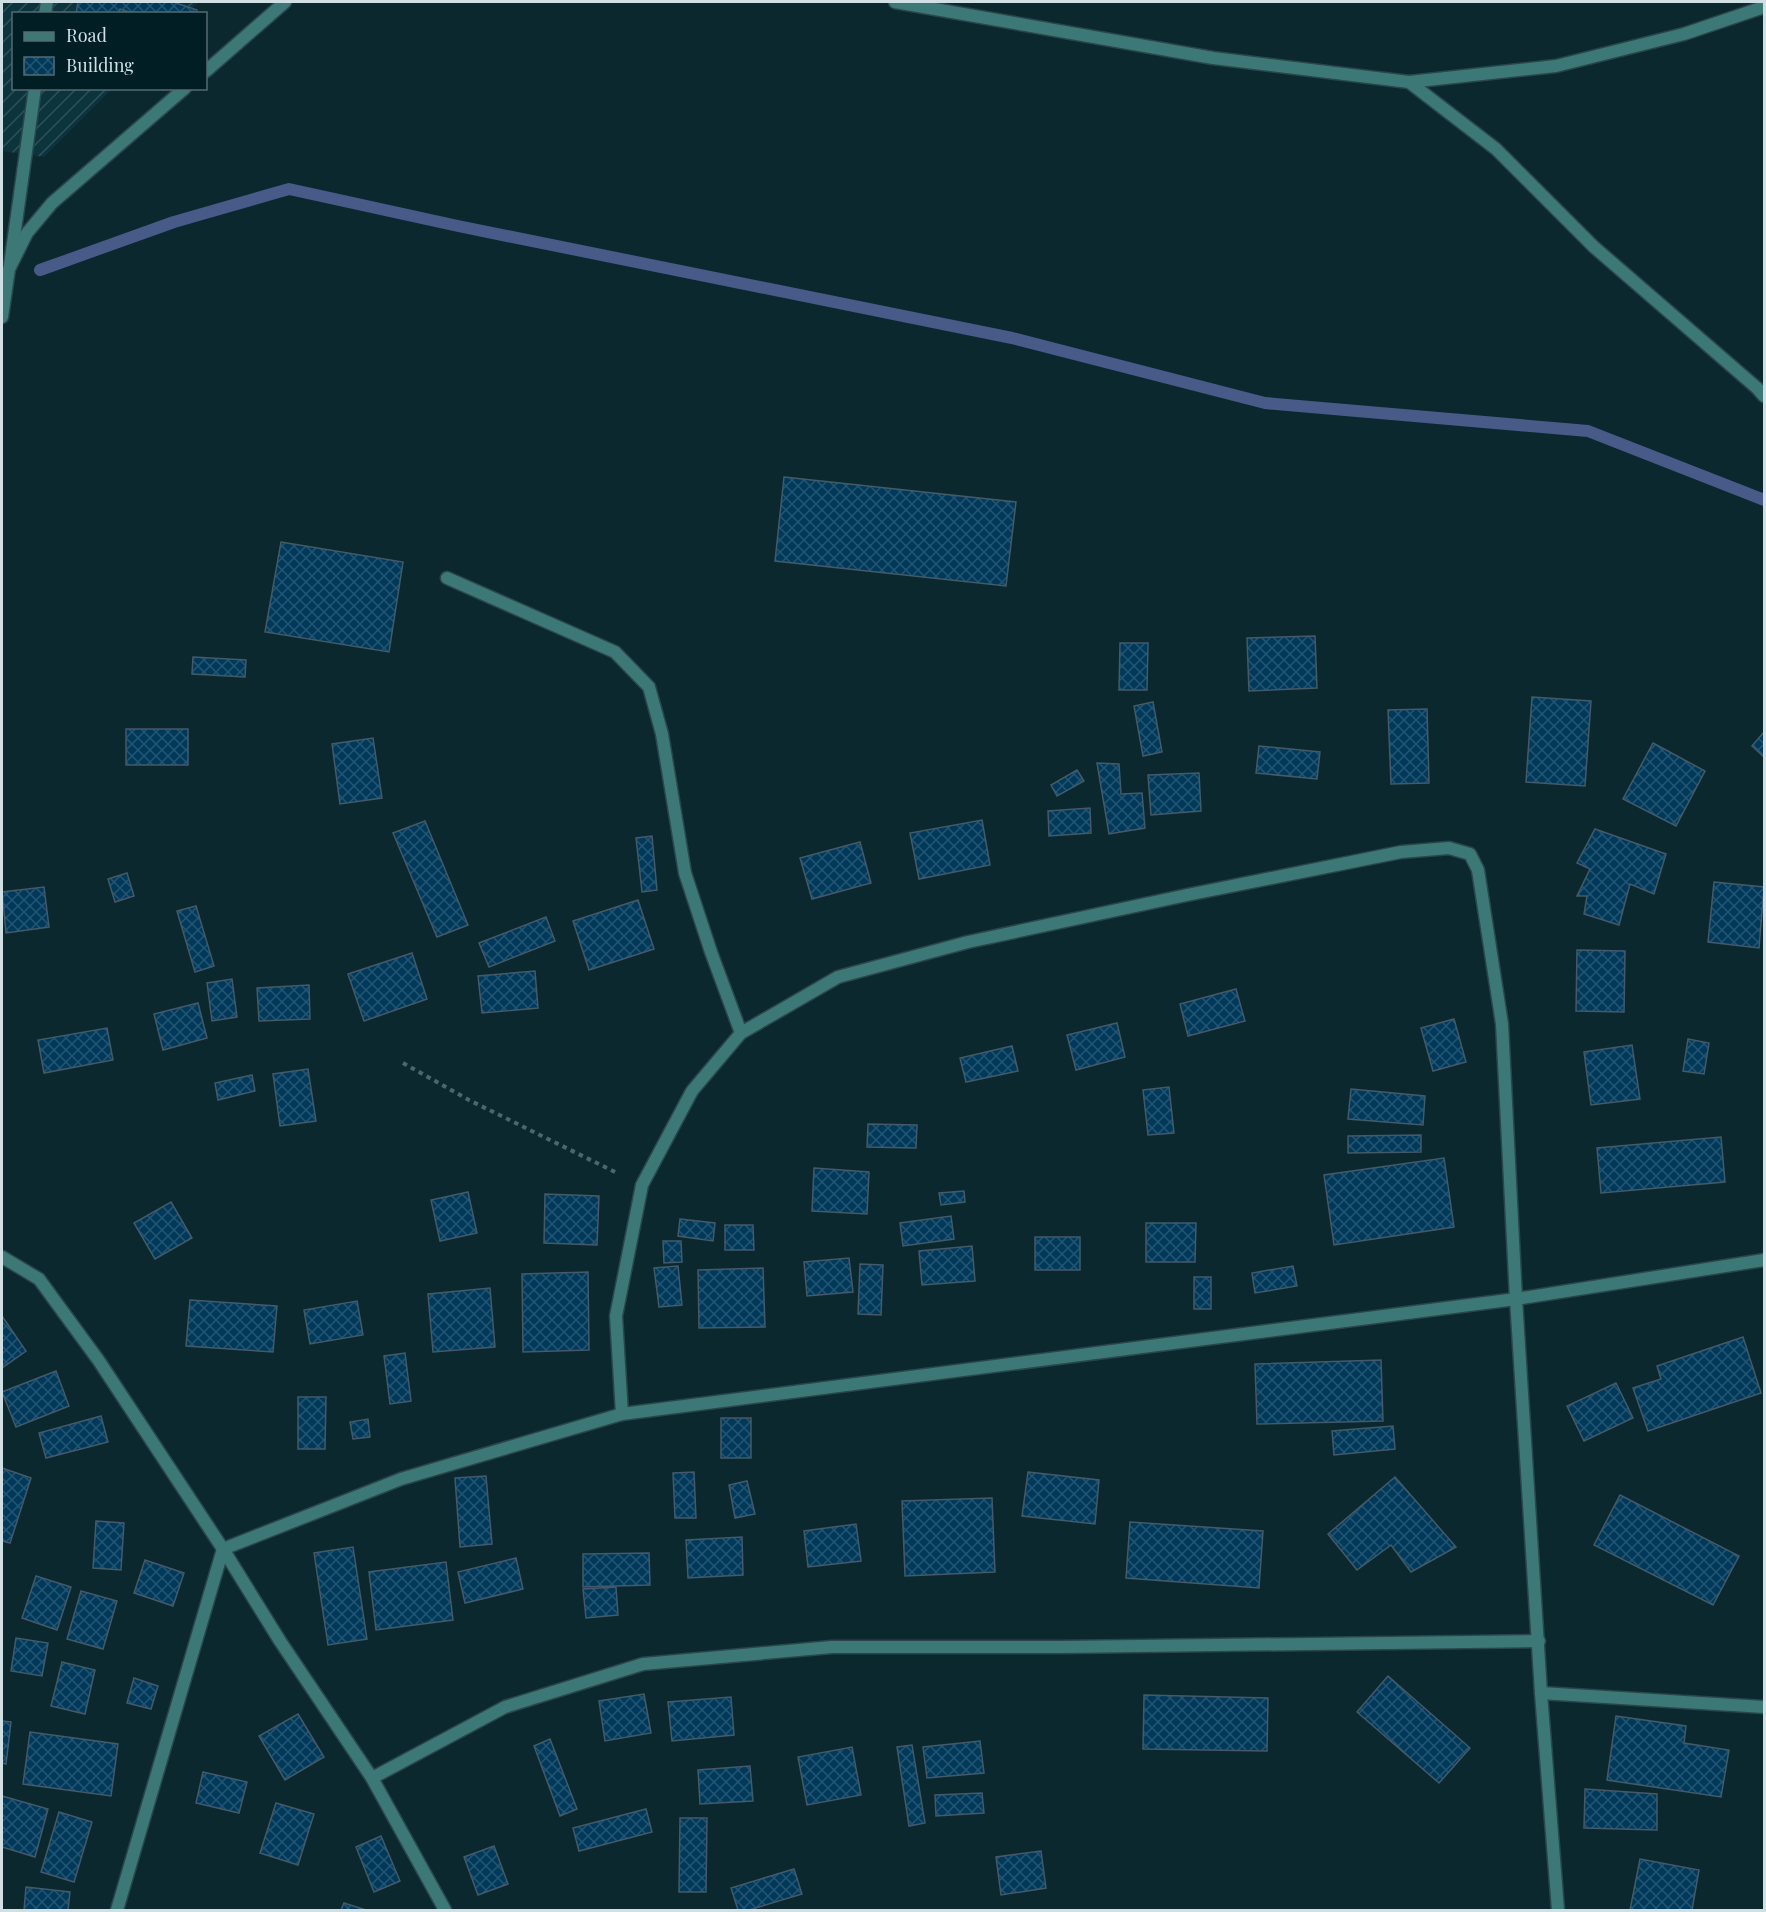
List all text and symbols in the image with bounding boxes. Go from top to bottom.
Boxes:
legend [12,12,207,90]
text: Road [66,23,107,47]
text: Building [66,53,134,77]

